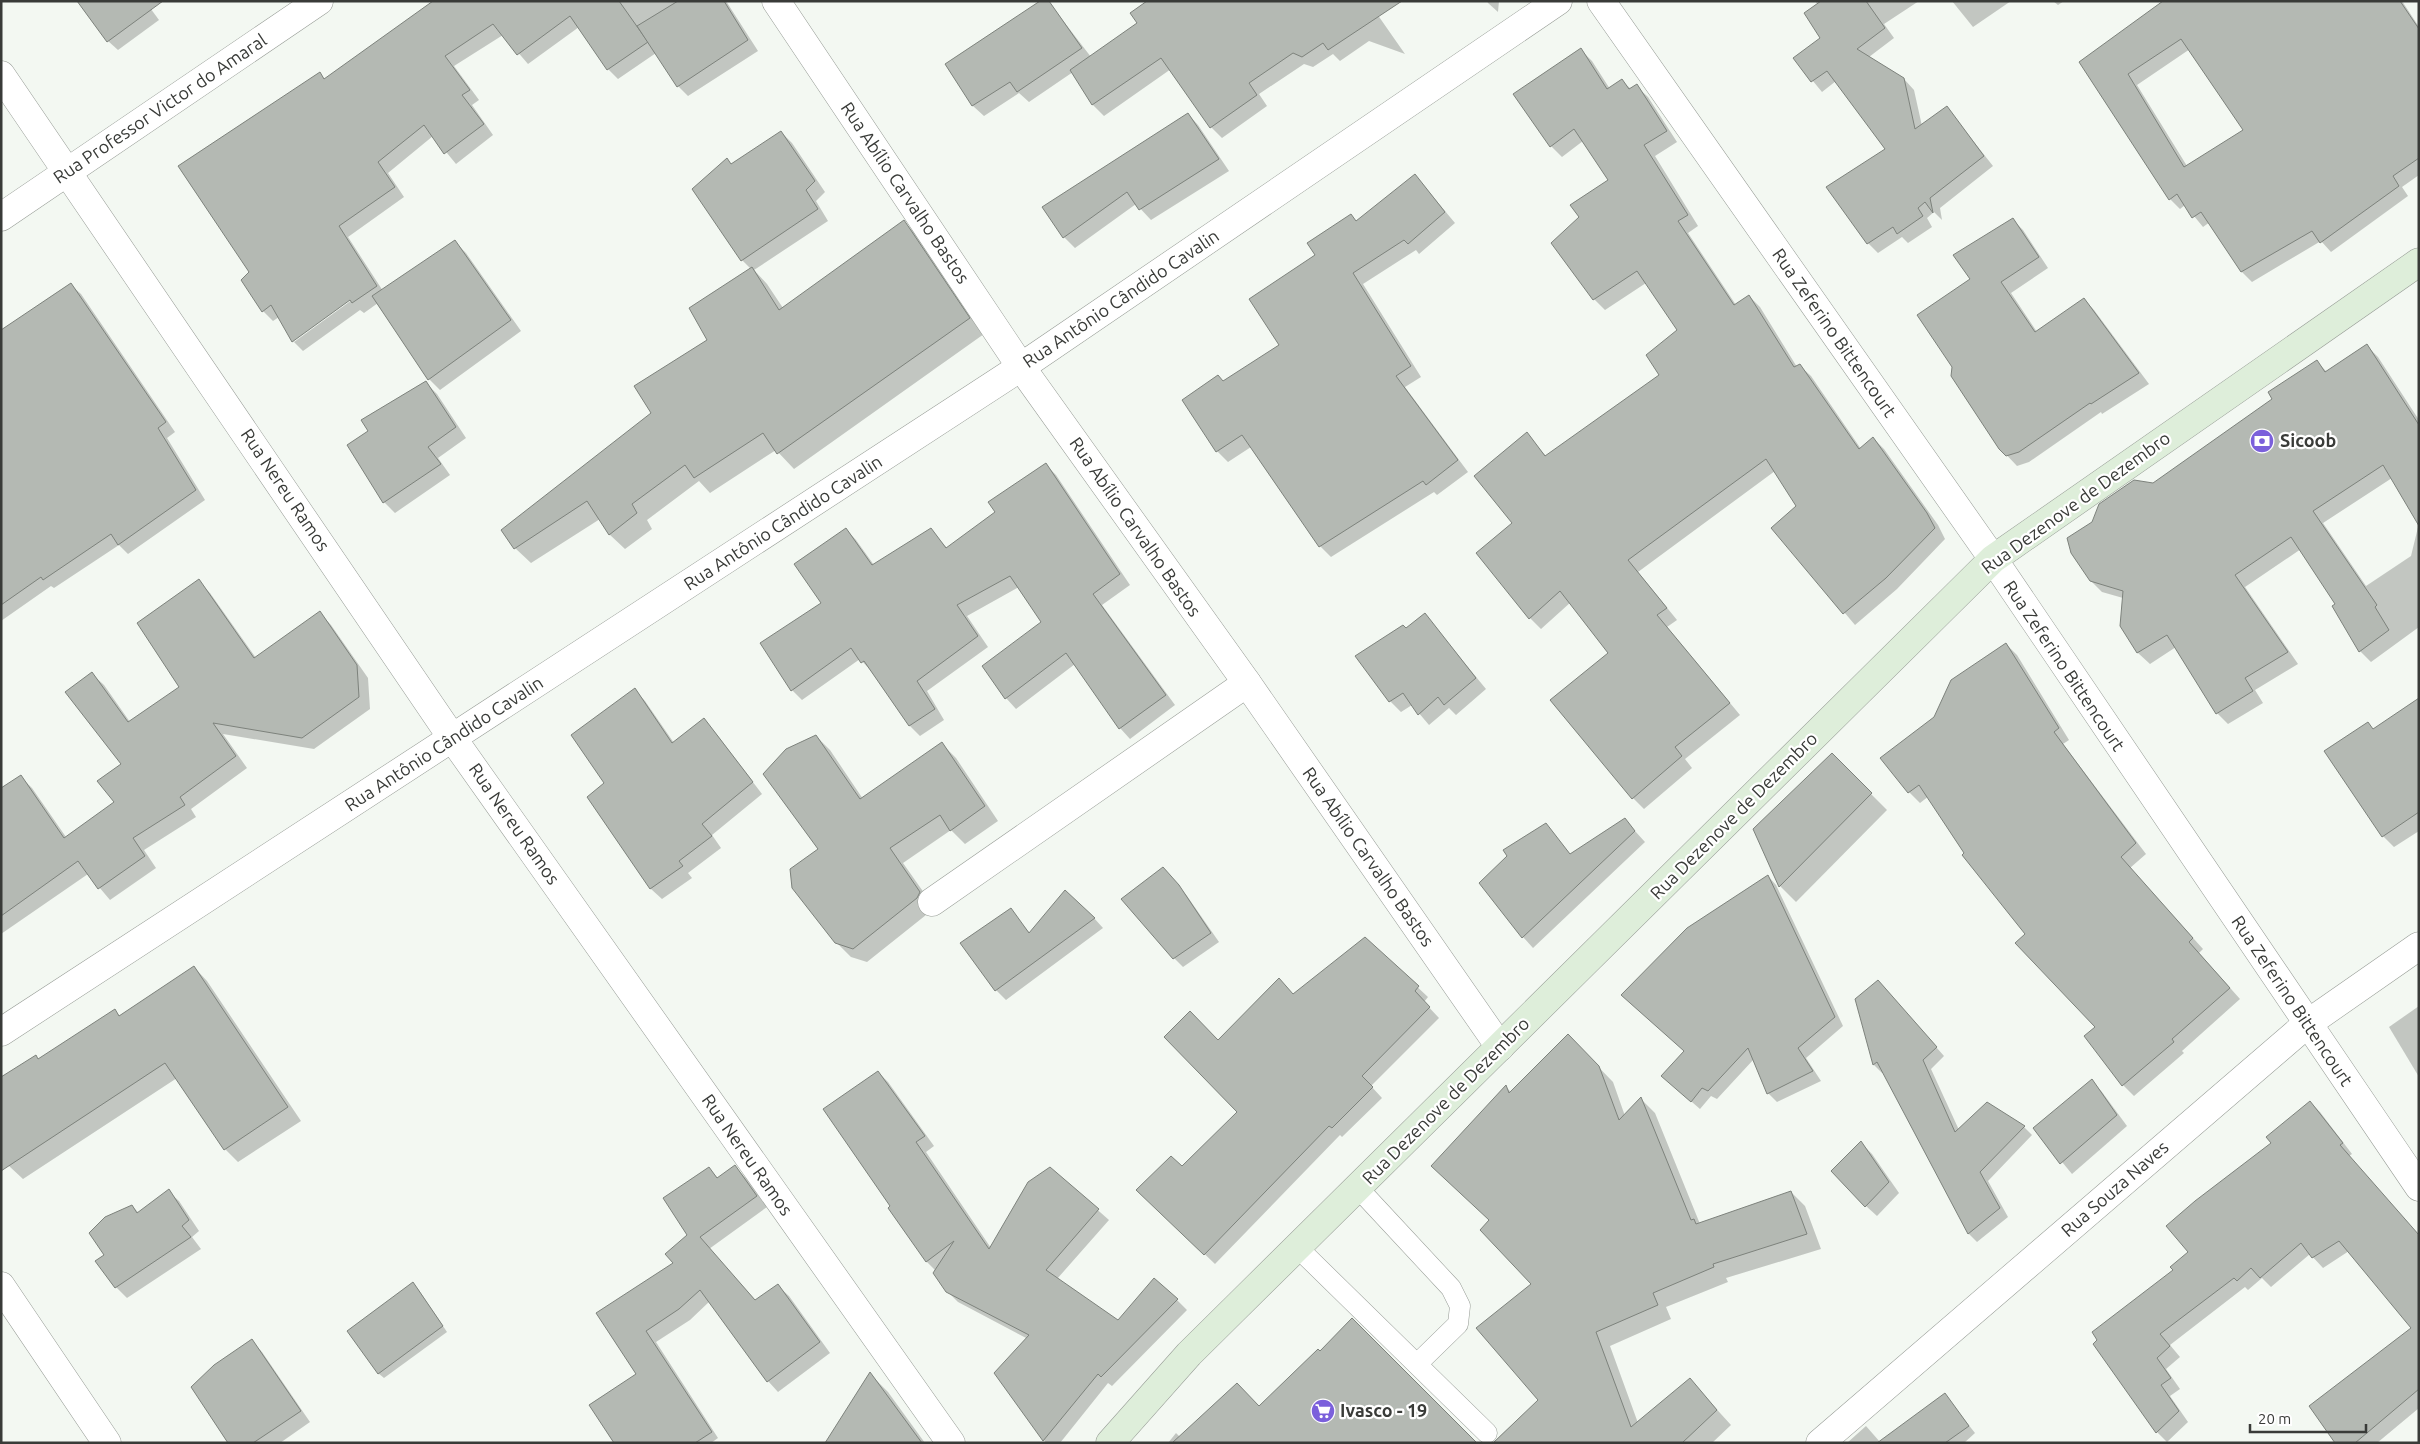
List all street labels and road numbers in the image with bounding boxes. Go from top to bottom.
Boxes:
street label: Rua Professor Victor do Amaral [49,29,270,187]
street label: Rua Abílio Carvalho Bastos [838,98,974,287]
street label: Rua Antônio Cândido Cavalin [1019,225,1222,371]
street label: Rua Zeferino Bittencourt [1769,244,1901,420]
street label: Rua Nereu Ramos [238,425,334,555]
street label: Rua Dezenove de Dezembro [1977,427,2173,577]
street label: Rua Abílio Carvalho Bastos [1066,433,1206,620]
street label: Rua Antônio Cândido Cavalin [680,451,885,594]
street label: Rua Zeferino Bittencourt [2000,577,2129,754]
street label: Rua Antônio Cândido Cavalin [341,672,546,815]
street label: Rua Dezenove de Dezembro [1646,728,1821,903]
street label: Rua Nereu Ramos [466,759,564,888]
street label: Rua Abílio Carvalho Bastos [1299,763,1439,950]
street label: Rua Zeferino Bittencourt [2228,912,2357,1089]
street label: Rua Dezenove de Dezembro [1358,1013,1533,1188]
street label: Rua Nereu Ramos [699,1090,797,1219]
street label: Rua Souza Naves [2057,1136,2172,1240]

